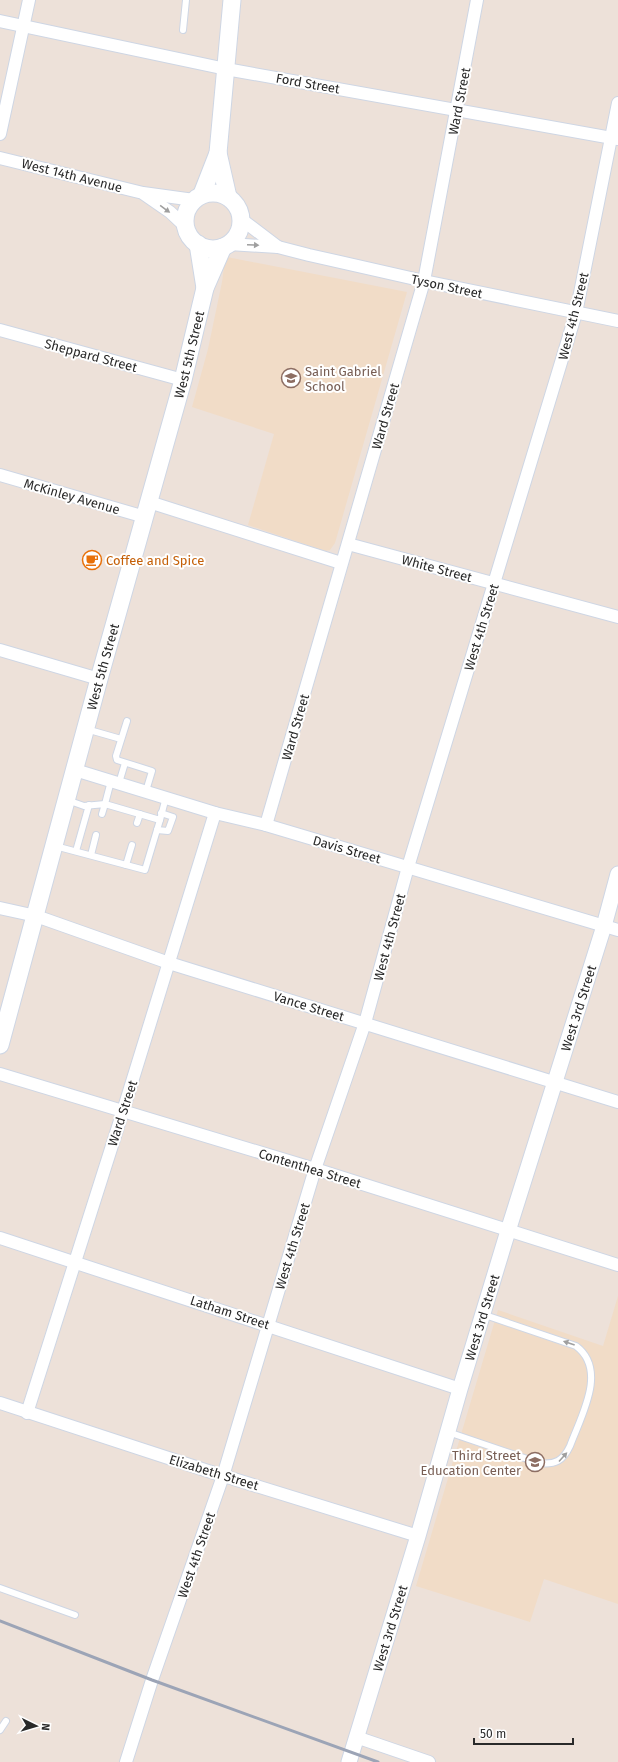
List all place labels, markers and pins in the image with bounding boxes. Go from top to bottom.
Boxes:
place label: Saint Gabriel School [305,364,381,394]
school or university icon: Saint Gabriel School [280,367,302,389]
cafe icon: Coffee and Spice [81,549,103,571]
place label: Coffee and Spice [106,553,204,568]
place label: Third Street Education Center [420,1448,521,1478]
school or university icon: Third Street Education Center [524,1451,546,1473]

